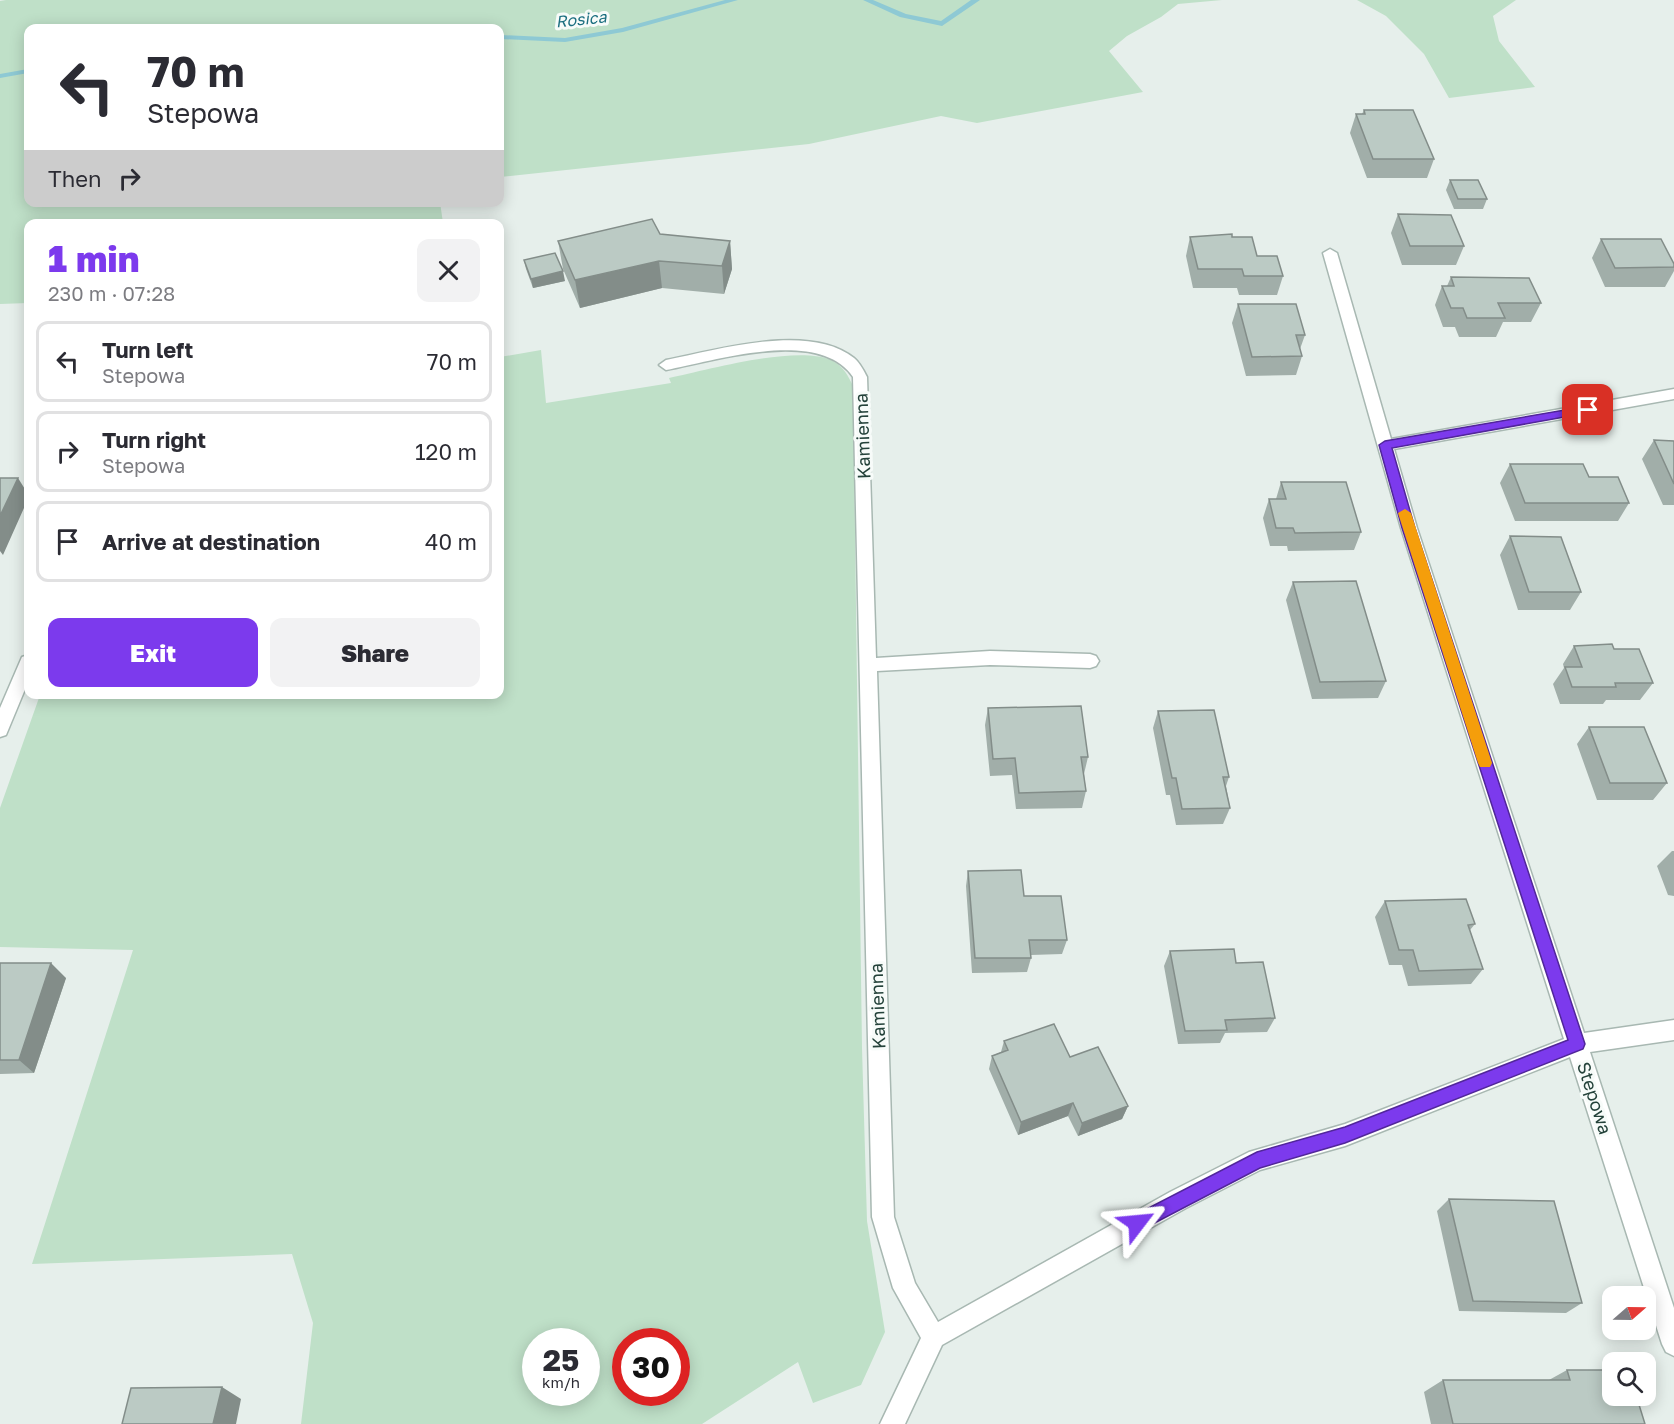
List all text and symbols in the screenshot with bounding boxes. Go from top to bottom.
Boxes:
water label: Rosica [555,6,608,32]
text: 70 m [147,46,244,96]
icon: left [48,48,126,126]
text: Stepowa [147,97,259,129]
icon: right [113,162,146,195]
text: Then [48,165,101,192]
text: 1 min [48,237,139,280]
button: close [417,239,480,302]
text: 230 m · 07:28 [48,281,175,305]
text: Turn left [102,336,193,363]
icon: left [51,345,84,378]
text: 70 m [427,348,477,375]
text: Stepowa [102,363,185,387]
pin [1562,384,1613,435]
street label: Kamienna [850,393,874,479]
icon: arrive [1571,393,1604,426]
text: Turn right [102,426,206,453]
icon: right [51,435,84,468]
text: 120 m [415,438,477,465]
text: Stepowa [102,453,185,477]
icon: arrive [51,525,84,558]
text: Arrive at destination [102,528,320,555]
text: 40 m [425,528,477,555]
button: Exit [48,618,258,687]
button: Share [270,618,480,687]
street label: Kamienna [865,963,889,1049]
street label: Stepowa [1573,1059,1617,1137]
position arrow [1105,1191,1169,1255]
north arrow [1602,1286,1656,1340]
map controls [1602,1286,1656,1406]
speed limit sign: 30 [612,1328,690,1406]
text: 25 [543,1342,579,1378]
button: search [1602,1352,1656,1406]
text: km/h [542,1373,580,1391]

